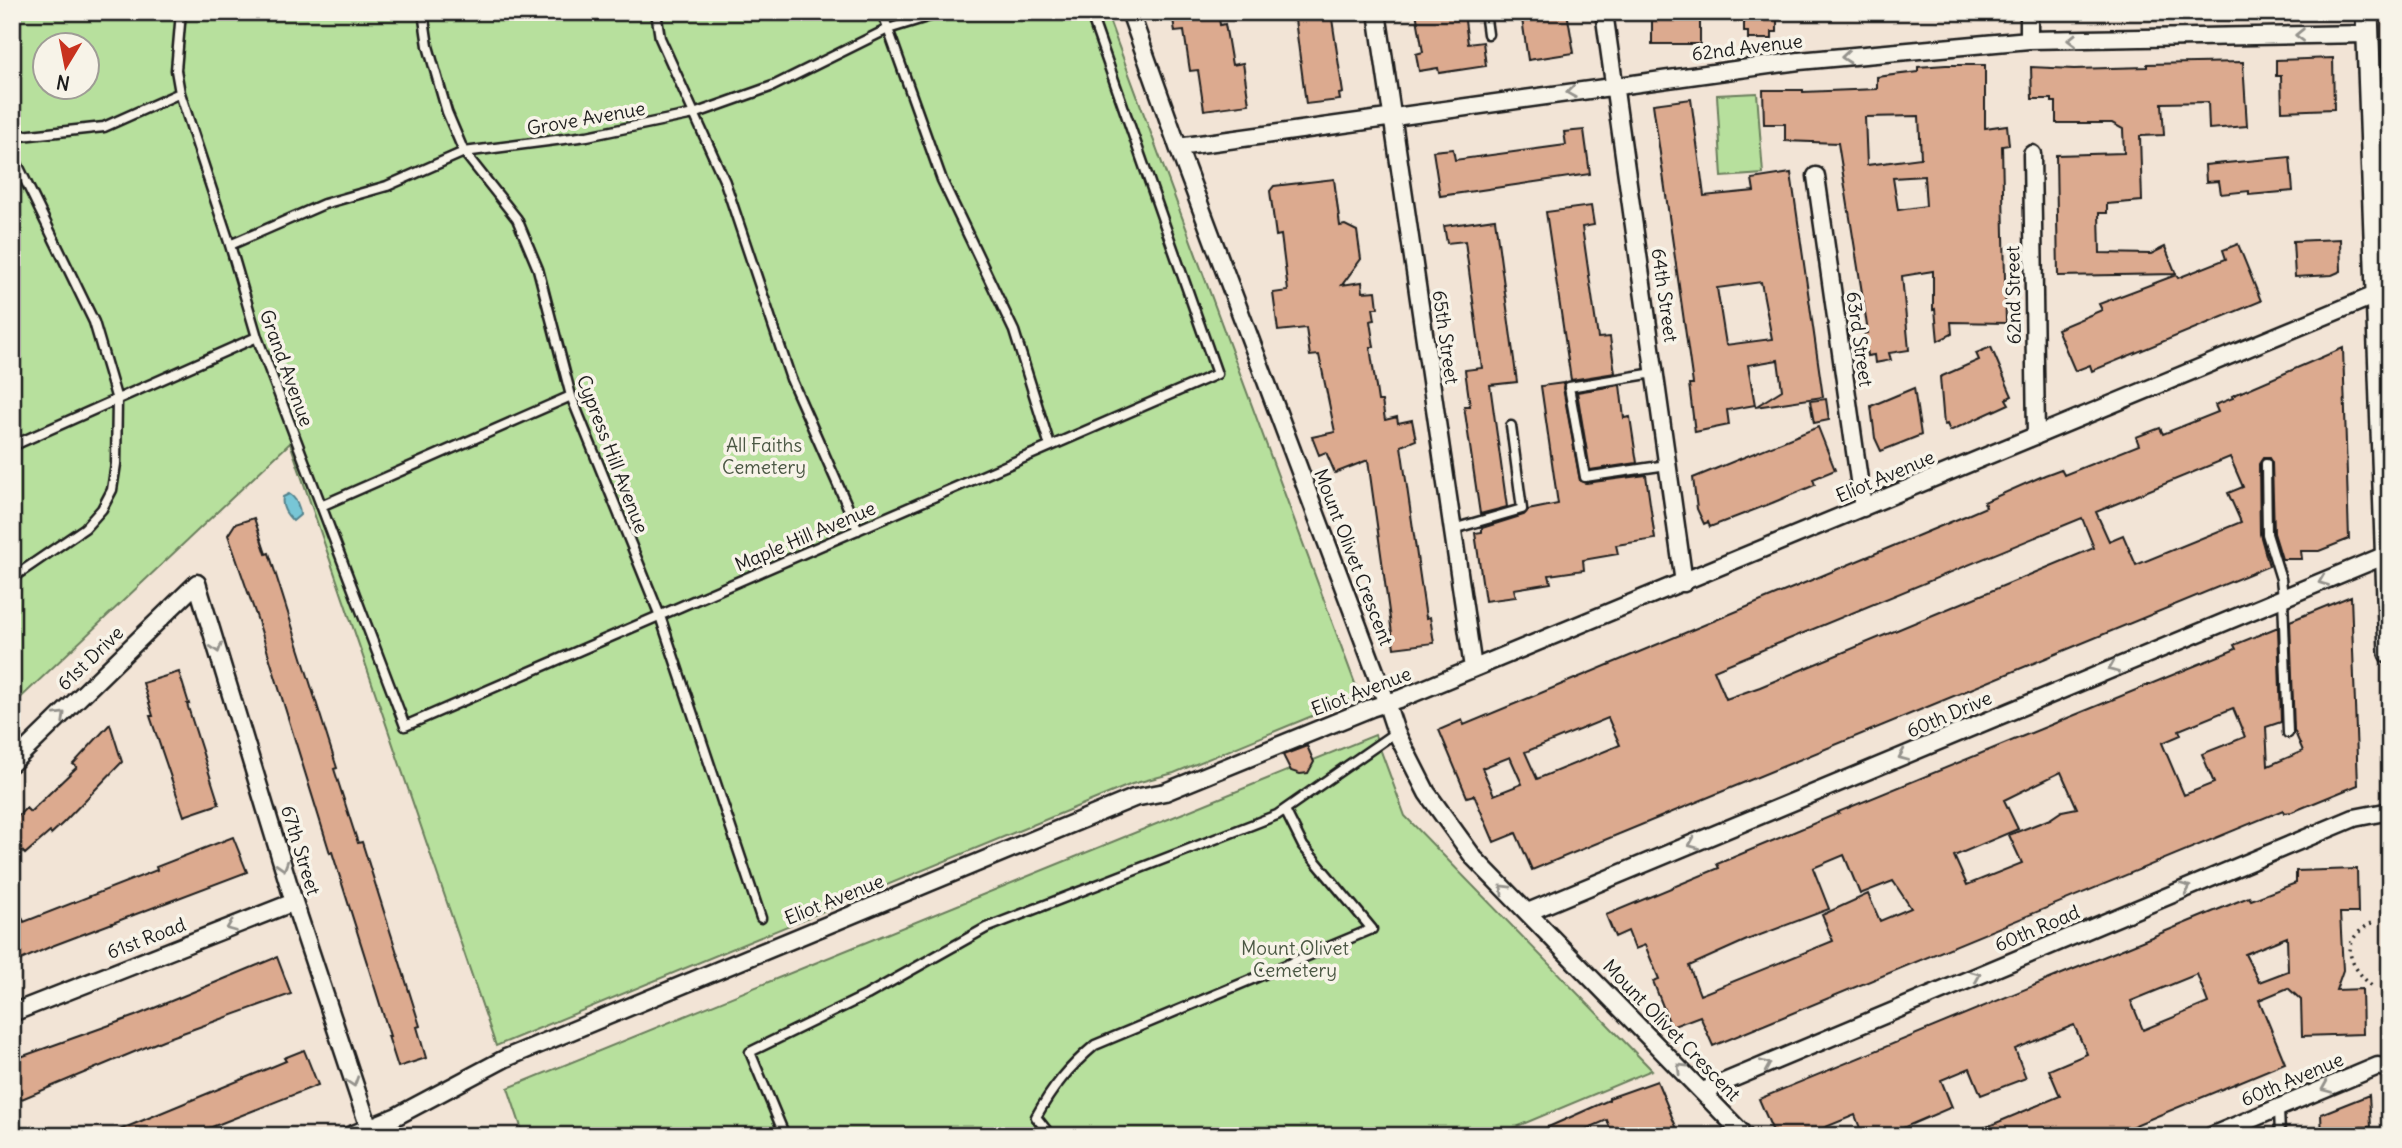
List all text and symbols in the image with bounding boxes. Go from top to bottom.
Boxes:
street label: 62nd Avenue [1690,28,1804,66]
one-way arrow [2294,28,2305,43]
north arrow [32,32,102,102]
one-way arrow [2067,32,2078,47]
one-way arrow [1840,49,1851,64]
text: N [54,70,72,96]
one-way arrow [1565,84,1577,99]
street label: Grove Avenue [525,96,647,140]
street label: 62nd Street [2000,245,2026,345]
street label: 64th Street [1647,247,1683,343]
street label: 65th Street [1428,289,1464,385]
street label: 63rd Street [1841,290,1879,388]
street label: Grand Avenue [255,306,319,430]
street label: Cypress Hill Avenue [572,371,654,537]
park label: All Faiths Cemetery [722,433,806,479]
street label: Eliot Avenue [1832,444,1938,508]
street label: Mount Olivet Crescent [1309,465,1399,649]
street label: Maple Hill Avenue [731,496,879,576]
one-way arrow [2318,573,2330,587]
street label: 61st Drive [52,621,128,695]
one-way arrow [208,642,223,654]
one-way arrow [2108,660,2120,674]
street label: Eliot Avenue [1308,661,1414,721]
street label: 60th Drive [1903,685,1995,743]
one-way arrow [53,711,66,724]
one-way arrow [1898,748,1910,762]
street label: 67th Street [276,802,326,898]
one-way arrow [1688,835,1700,849]
one-way arrow [275,859,290,871]
street label: Eliot Avenue [781,868,887,930]
one-way arrow [2179,883,2191,897]
one-way arrow [1499,884,1512,897]
street label: 60th Road [1991,899,2083,957]
street label: 61st Road [103,912,189,964]
one-way arrow [226,919,238,933]
park label: Mount Olivet Cemetery [1241,936,1349,982]
street label: Mount Olivet Crescent [1598,954,1746,1106]
one-way arrow [1969,971,1981,985]
street label: 60th Avenue [2237,1047,2347,1111]
one-way arrow [1760,1059,1772,1073]
one-way arrow [1677,1064,1689,1076]
one-way arrow [345,1076,359,1088]
one-way arrow [2321,1079,2333,1093]

